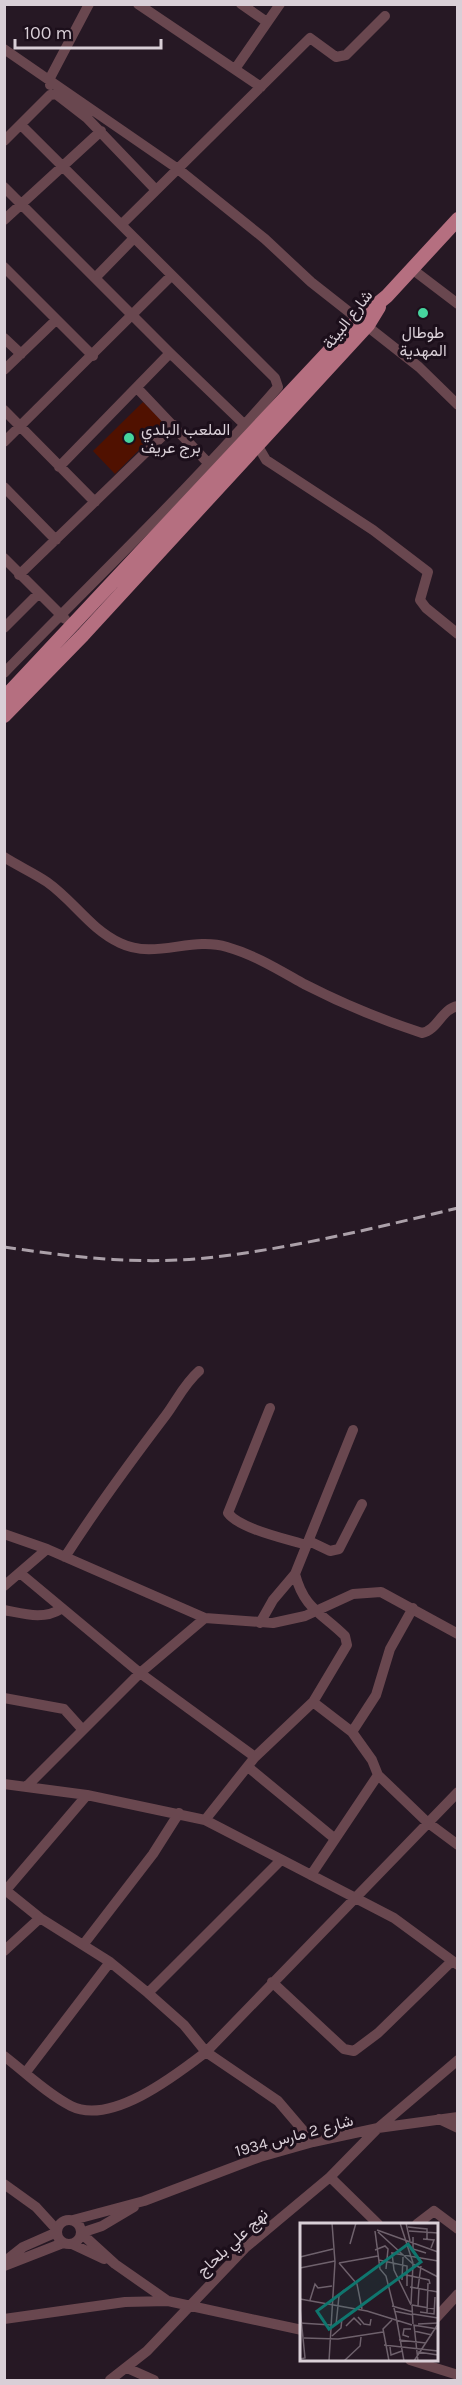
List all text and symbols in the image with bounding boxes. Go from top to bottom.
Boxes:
scale bar [15,12,160,50]
text: 100 m [24,22,72,44]
street label: شارع البيئة [318,286,378,354]
marker: طوطال المهدية [416,306,430,320]
place label: طوطال المهدية [399,323,447,361]
place label: الملعب البلدي برج عريف [141,420,230,459]
marker: الملعب البلدي برج عريف [122,431,136,445]
street label: شارع 2 مارس 1934 [233,2111,356,2162]
street label: نهج علي بلحاج [193,2205,275,2283]
inset map [300,2223,438,2361]

